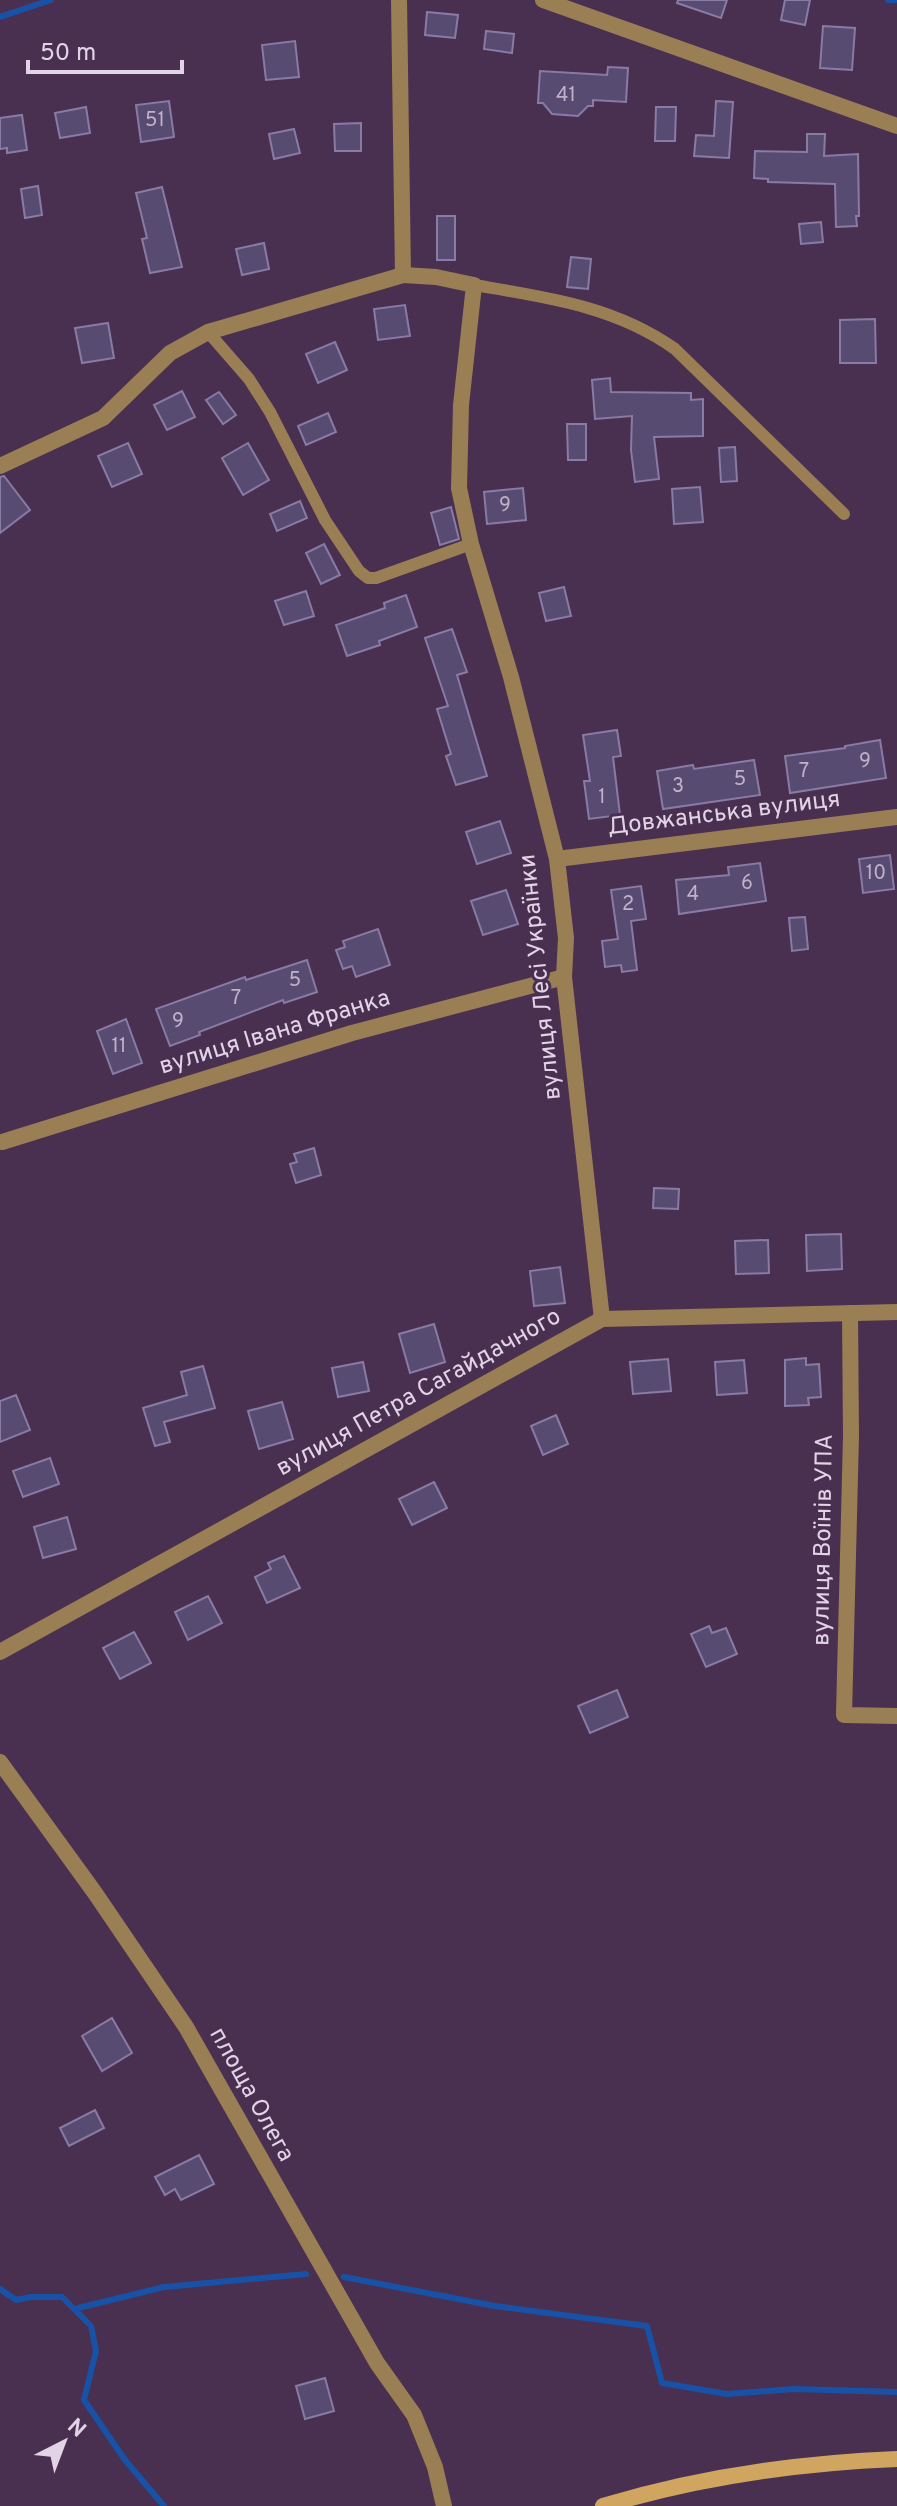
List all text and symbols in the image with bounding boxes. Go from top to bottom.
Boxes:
scale bar [28,24,182,74]
text: 50 m [40,39,96,69]
house number: 41 [556,83,576,109]
house number: 51 [145,108,165,134]
house number: 9 [499,493,511,519]
house number: 9 [859,749,871,775]
house number: 7 [799,759,809,785]
house number: 5 [734,767,746,793]
house number: 3 [672,774,684,800]
house number: 1 [598,785,606,811]
street label: Довжанська вулиця [606,785,842,843]
street label: вулиця Лесі Українки [513,852,569,1102]
house number: 10 [866,861,886,887]
house number: 6 [741,871,753,897]
house number: 4 [687,882,699,908]
house number: 2 [622,892,634,918]
house number: 5 [289,968,301,994]
street label: вулиця Івана Франка [156,984,394,1082]
house number: 7 [231,986,241,1012]
house number: 9 [172,1009,184,1035]
house number: 11 [112,1034,126,1060]
street label: вулиця Петра Сагайдачного [271,1302,567,1484]
street label: вулиця Воїнів УПА [807,1434,841,1646]
street label: площа Олега [202,2023,300,2167]
north arrow [24,2402,104,2482]
text: N [61,2414,91,2444]

